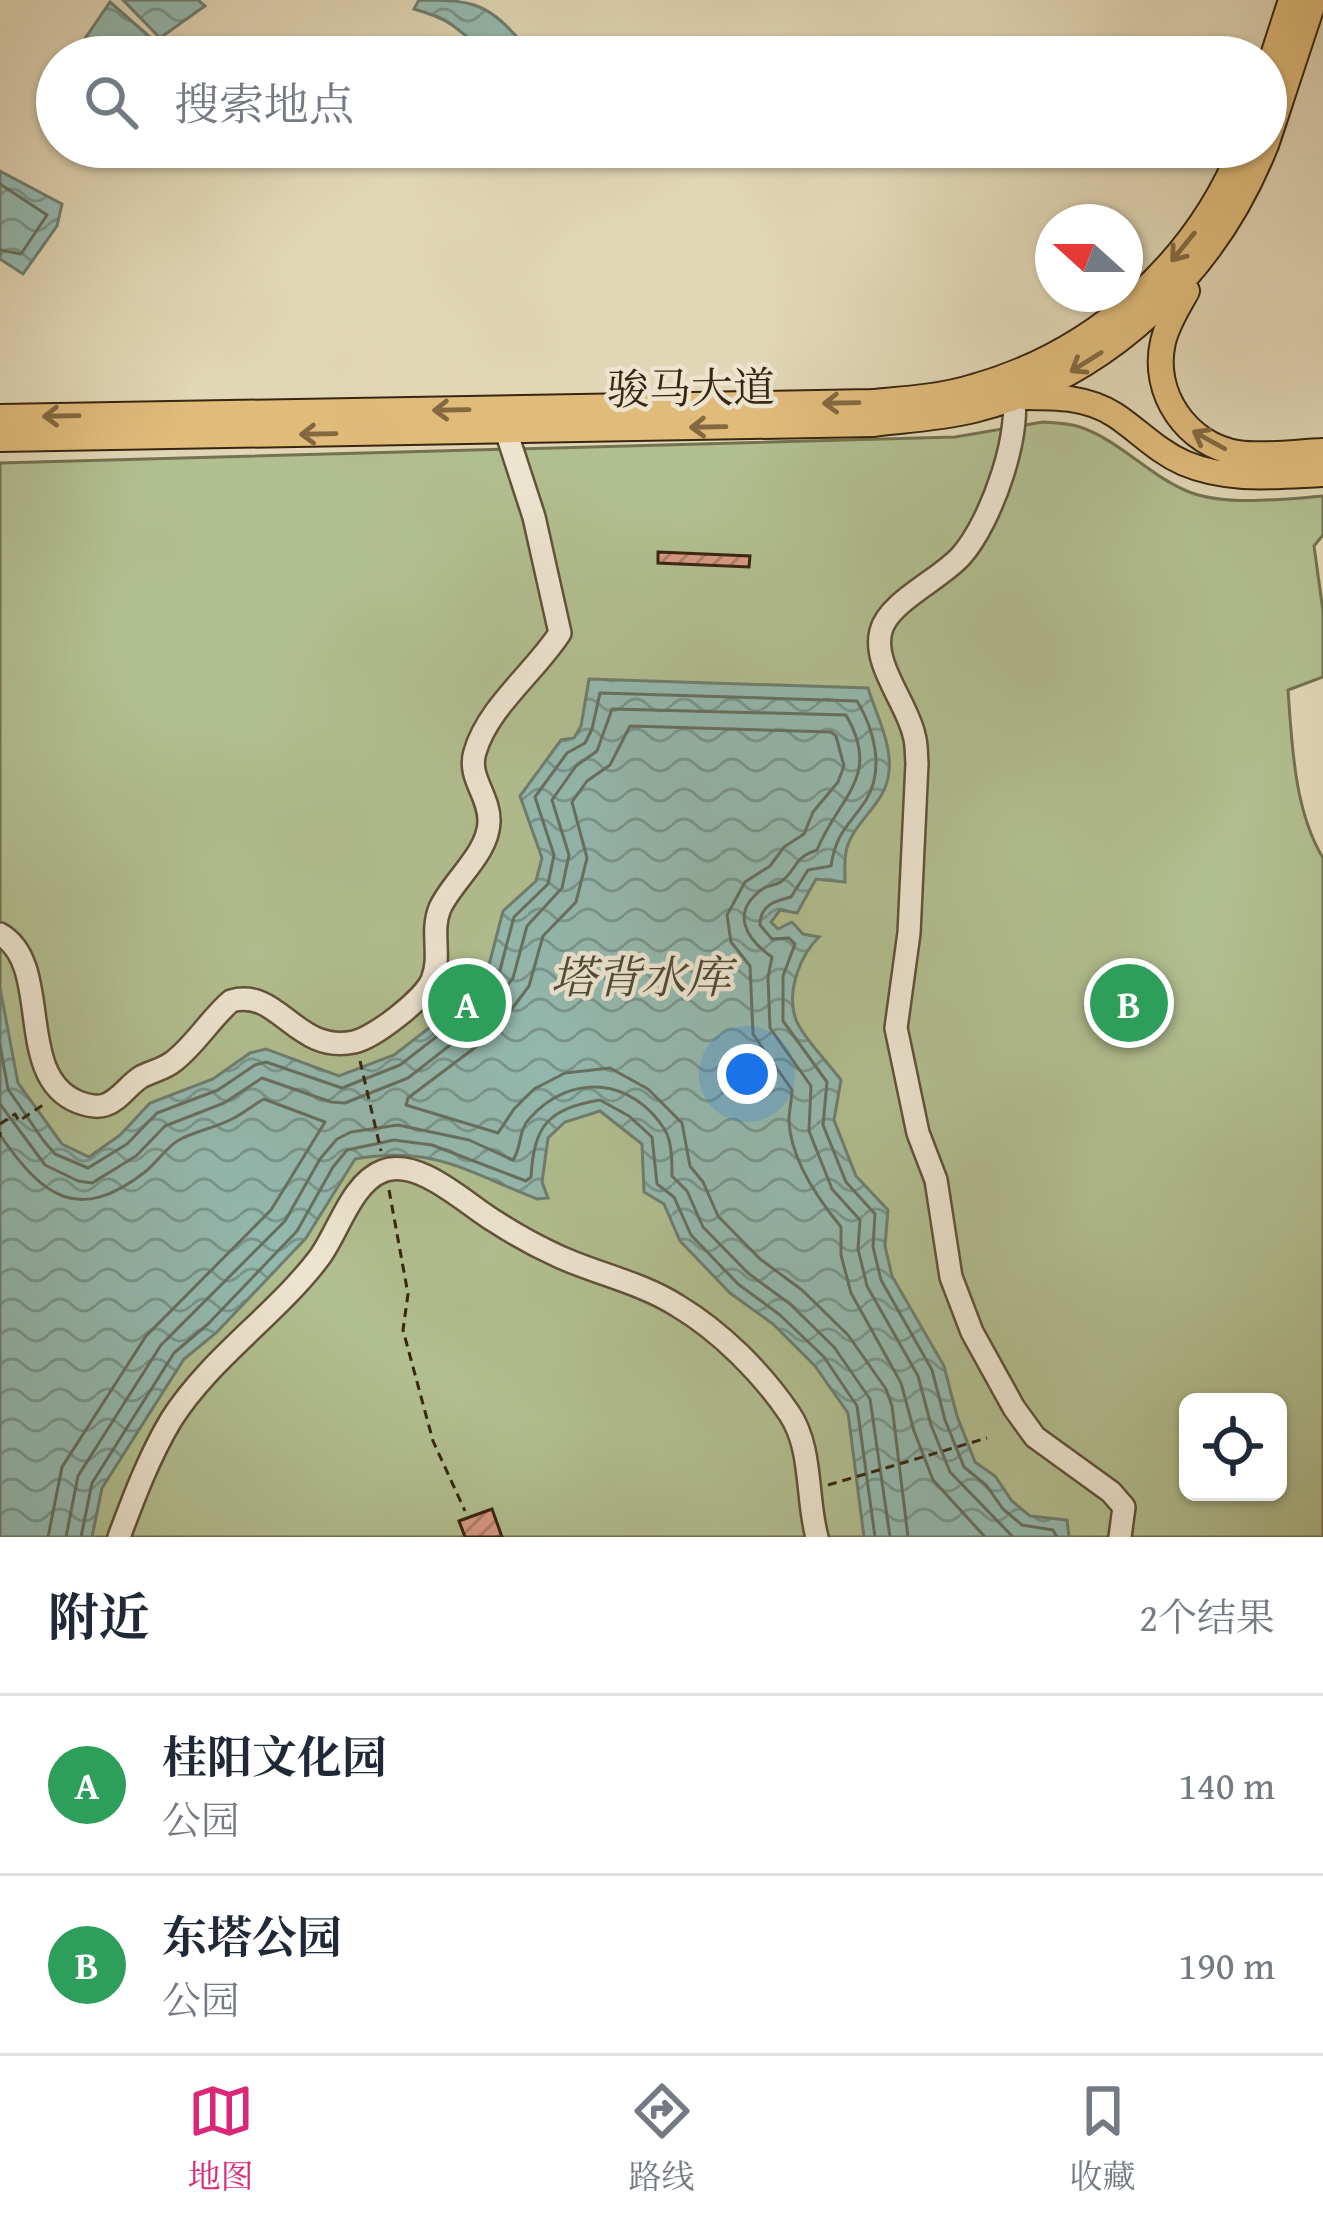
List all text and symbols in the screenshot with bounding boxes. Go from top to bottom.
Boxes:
search box [36,36,1287,168]
icon: search [78,69,144,135]
text: 搜索地点 [174,71,354,136]
north arrow [1035,204,1143,312]
one-way arrow [1170,231,1197,263]
one-way arrow [1070,350,1104,374]
street label: 骏马大道 [606,356,776,419]
one-way arrow [822,392,861,414]
one-way arrow [432,398,471,421]
one-way arrow [42,405,81,428]
one-way arrow [689,416,728,439]
one-way arrow [299,422,338,445]
one-way arrow [1192,428,1227,451]
water label: 塔背水库 [551,944,738,1009]
pin: A [428,958,506,1048]
pin: B [1090,958,1168,1048]
your location [717,1044,777,1104]
map controls [1179,1393,1287,1501]
button: locate [1179,1393,1287,1501]
text: 附近 [48,1579,150,1654]
text: 2个结果 [1139,1588,1275,1645]
text: 桂阳文化园 [162,1724,387,1789]
text: A [75,1756,99,1813]
text: 140 m [1178,1756,1275,1813]
text: 公园 [162,1791,240,1848]
text: 东塔公园 [162,1904,342,1969]
text: B [75,1936,99,1993]
text: 190 m [1178,1936,1275,1993]
text: 公园 [162,1971,240,2028]
tab: 地图 [188,2078,254,2200]
tab: 路线 [629,2078,695,2200]
tab: 收藏 [1070,2078,1136,2200]

